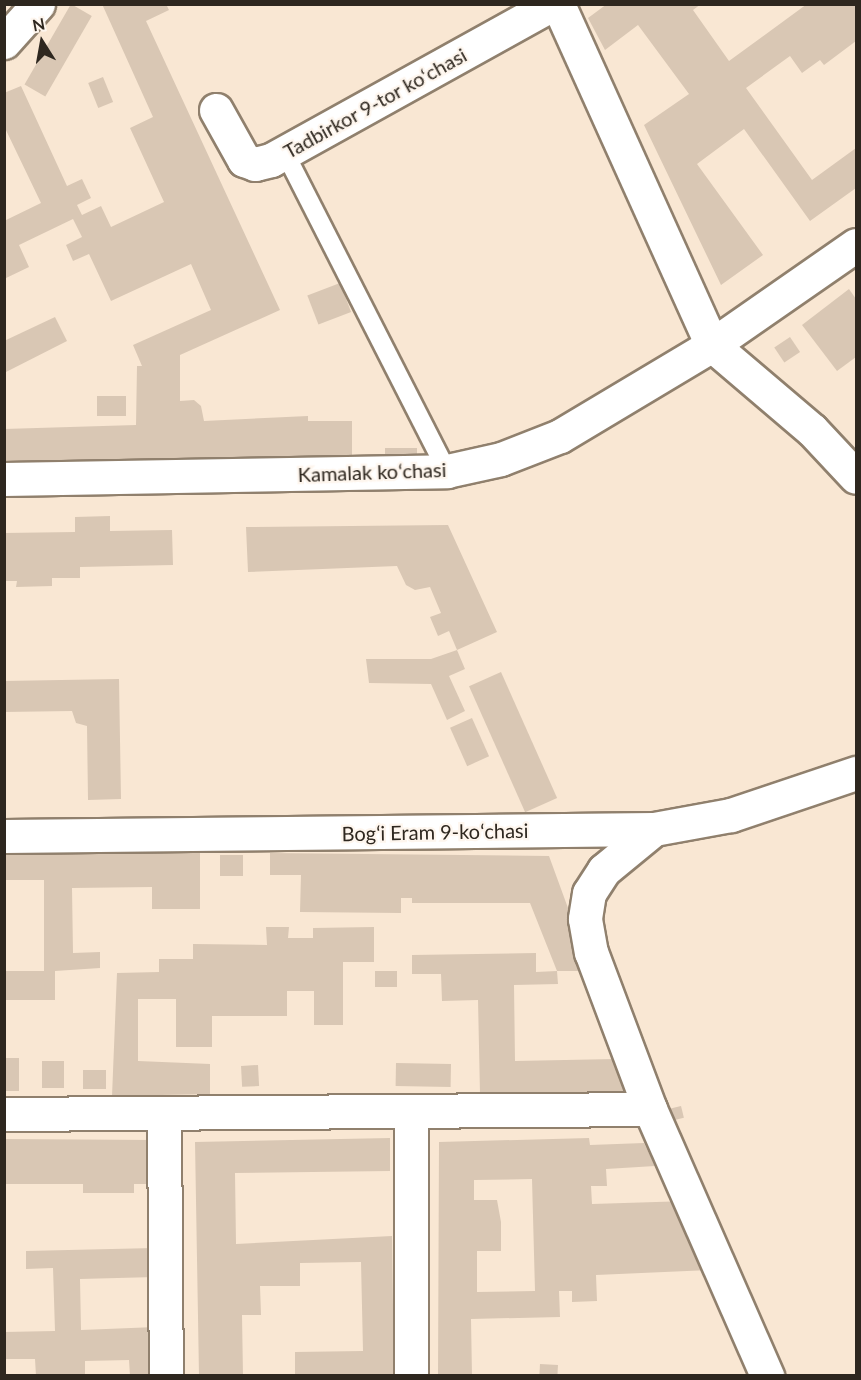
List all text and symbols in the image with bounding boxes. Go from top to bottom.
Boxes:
north arrow [12,12,72,72]
text: N [31,13,46,34]
street label: Tadbirkor 9-tor koʻchasi [279,42,471,164]
street label: Kamalak koʻchasi [297,457,447,487]
street label: Bogʻi Eram 9-koʻchasi [341,818,529,846]

